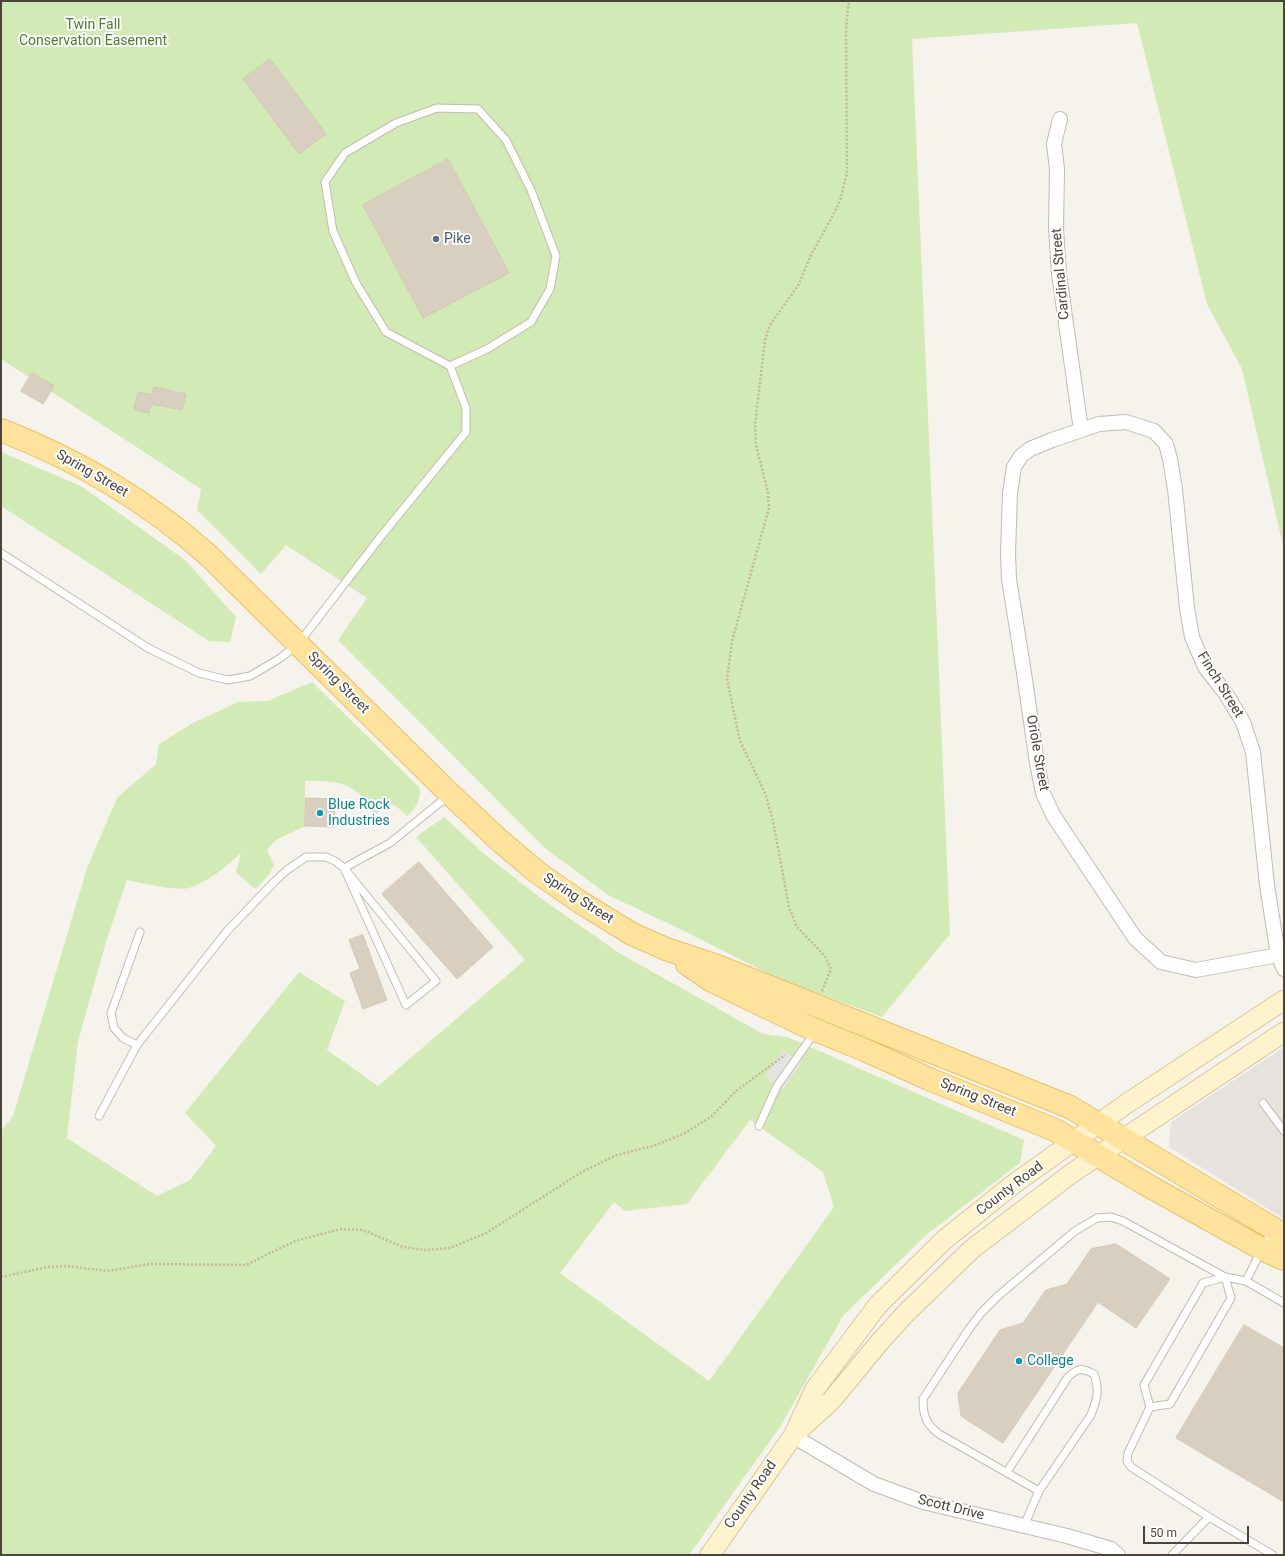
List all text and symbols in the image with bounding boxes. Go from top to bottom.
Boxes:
park label: Twin Fall Conservation Easement [19,17,167,50]
street label: Cardinal Street [1049,228,1073,320]
place label: Pike [444,231,471,247]
marker: Pike [431,234,441,244]
street label: Spring Street [53,447,131,501]
street label: Spring Street [304,649,372,717]
street label: Finch Street [1193,649,1247,721]
street label: Oriole Street [1022,714,1052,792]
place label: Blue Rock Industries [328,797,390,830]
marker: Blue Rock Industries [315,808,325,818]
street label: Spring Street [540,870,616,928]
street label: Spring Street [938,1075,1018,1121]
street label: County Road [973,1158,1047,1220]
place label: College [1027,1353,1074,1369]
marker: College [1014,1356,1024,1366]
street label: County Road [721,1458,781,1532]
street label: Scott Drive [916,1492,986,1524]
scale bar [1145,1518,1251,1544]
text: 50 m [1150,1526,1177,1540]

